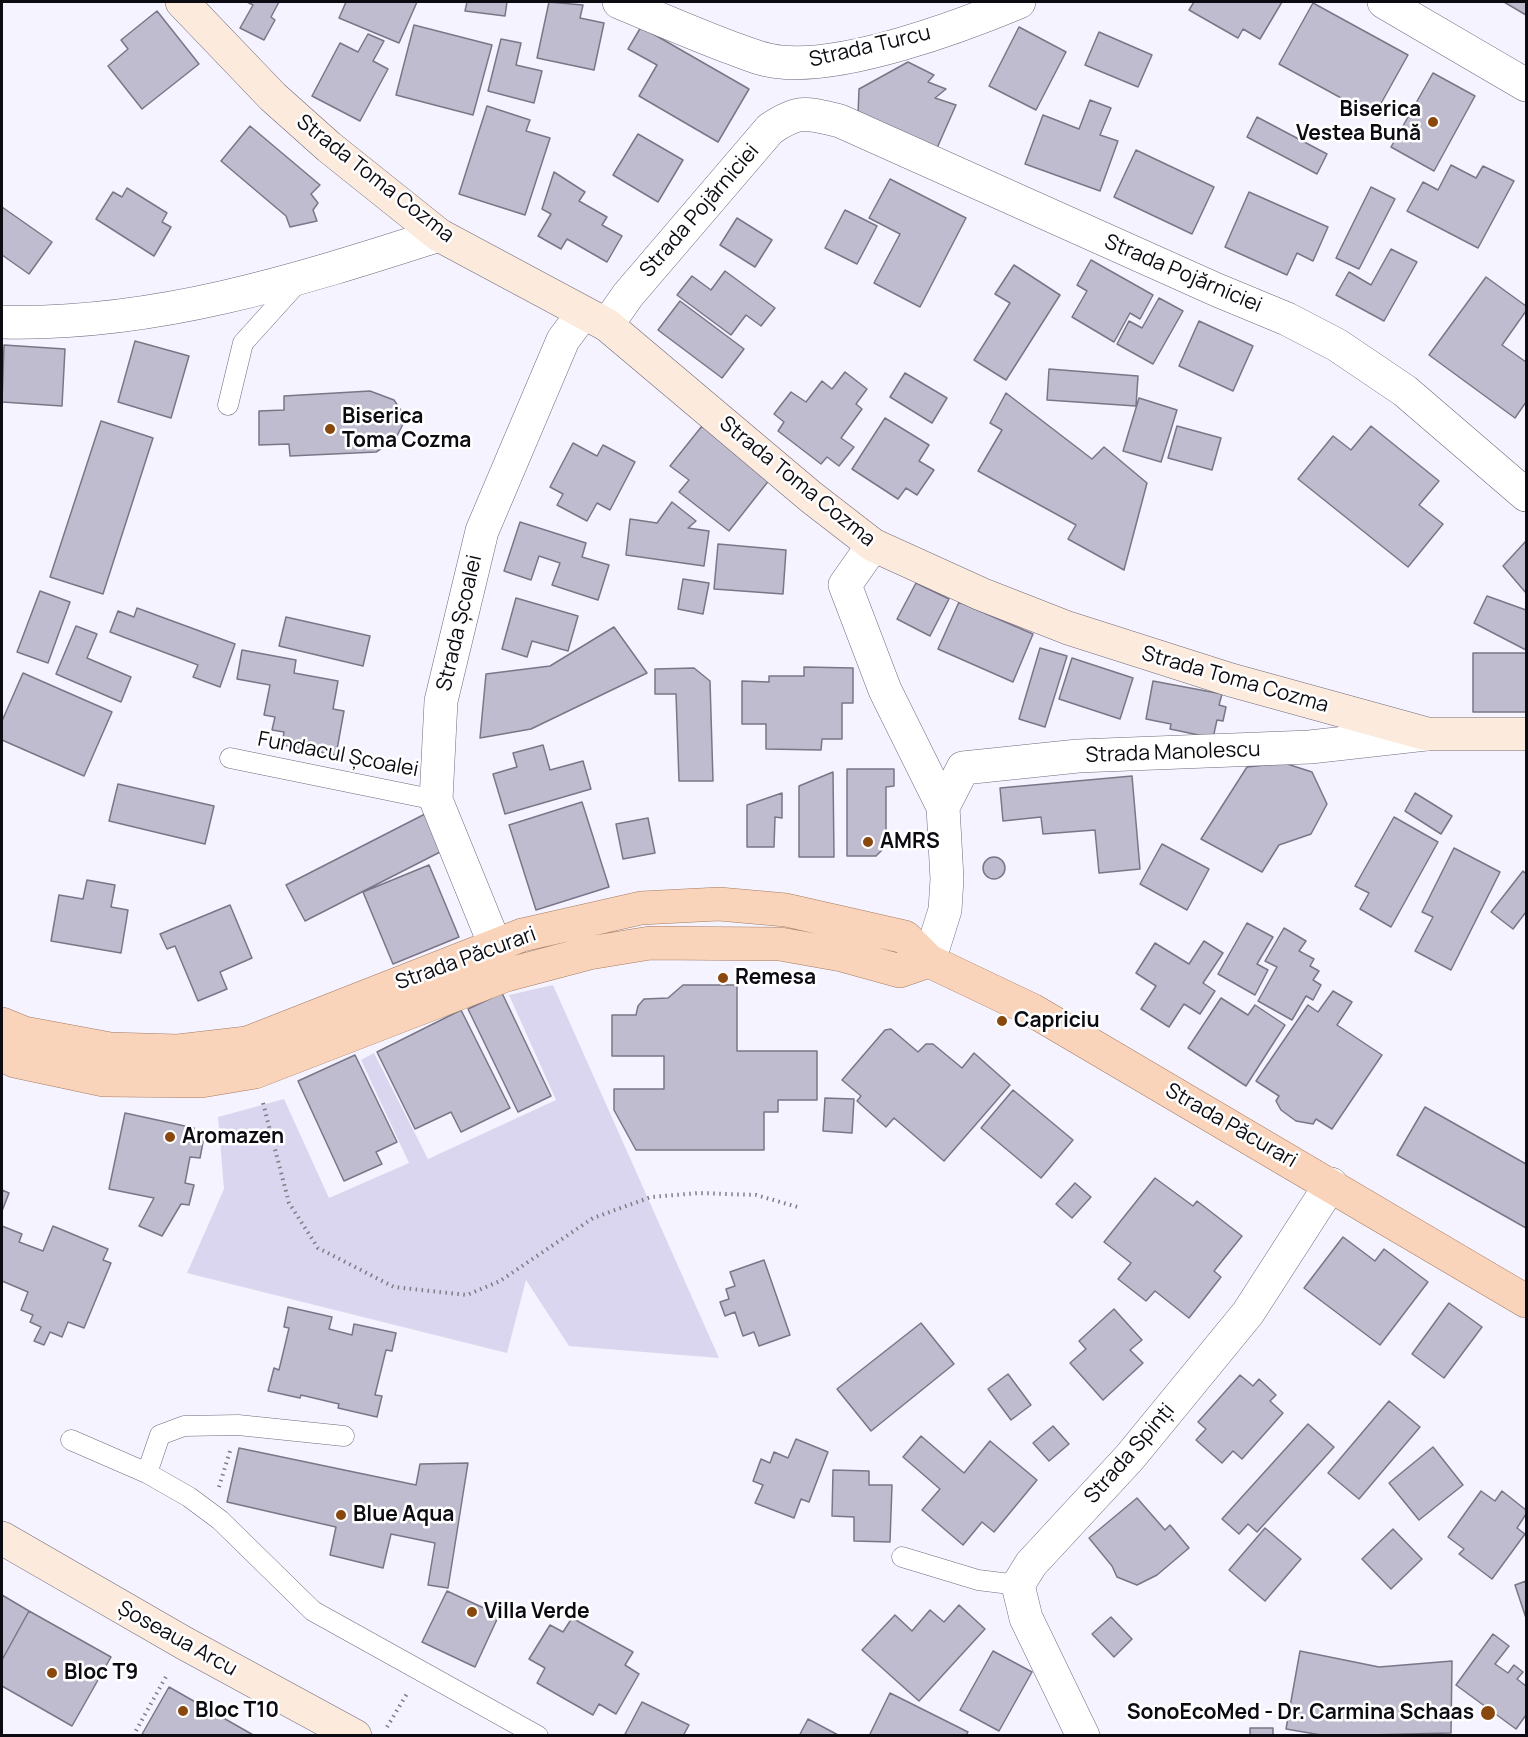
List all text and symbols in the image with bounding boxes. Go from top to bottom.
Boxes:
street label: Strada Turcu [807,21,933,73]
place label: Biserica Vestea Bună [1296,97,1421,147]
street label: Strada Toma Cozma [291,110,459,248]
marker: Biserica Vestea Bună [1426,115,1440,129]
street label: Strada Pojărniciei [635,139,765,283]
street label: Strada Pojărniciei [1100,229,1266,319]
place label: Biserica Toma Cozma [342,404,471,454]
street label: Strada Toma Cozma [714,411,880,553]
marker: Biserica Toma Cozma [323,422,337,436]
street label: Strada Școalei [432,552,488,694]
street label: Strada Toma Cozma [1139,641,1331,719]
street label: Fundacul Școalei [256,727,420,783]
street label: Strada Manolescu [1085,737,1261,769]
place label: AMRS [880,829,940,855]
marker: AMRS [861,835,875,849]
street label: Strada Păcurari [392,922,540,996]
place label: Remesa [735,965,816,991]
marker: Remesa [716,971,730,985]
place label: Capriciu [1014,1008,1100,1034]
marker: Capriciu [995,1014,1009,1028]
street label: Strada Păcurari [1161,1078,1301,1174]
place label: Aromazen [182,1124,284,1150]
marker: Aromazen [163,1130,177,1144]
street label: Strada Spinți [1080,1399,1180,1509]
place label: Blue Aqua [353,1502,454,1528]
marker: Blue Aqua [334,1508,348,1522]
street label: Șoseaua Arcu [113,1596,241,1682]
place label: Villa Verde [484,1599,590,1625]
marker: Villa Verde [465,1605,479,1619]
place label: Bloc T9 [64,1660,138,1686]
marker: Bloc T9 [45,1666,59,1680]
place label: Bloc T10 [195,1698,279,1724]
place label: SonoEcoMed - Dr. Carmina Schaas [1127,1700,1474,1726]
marker: Bloc T10 [176,1704,190,1718]
marker: SonoEcoMed - Dr. Carmina Schaas [1479,1704,1497,1722]

